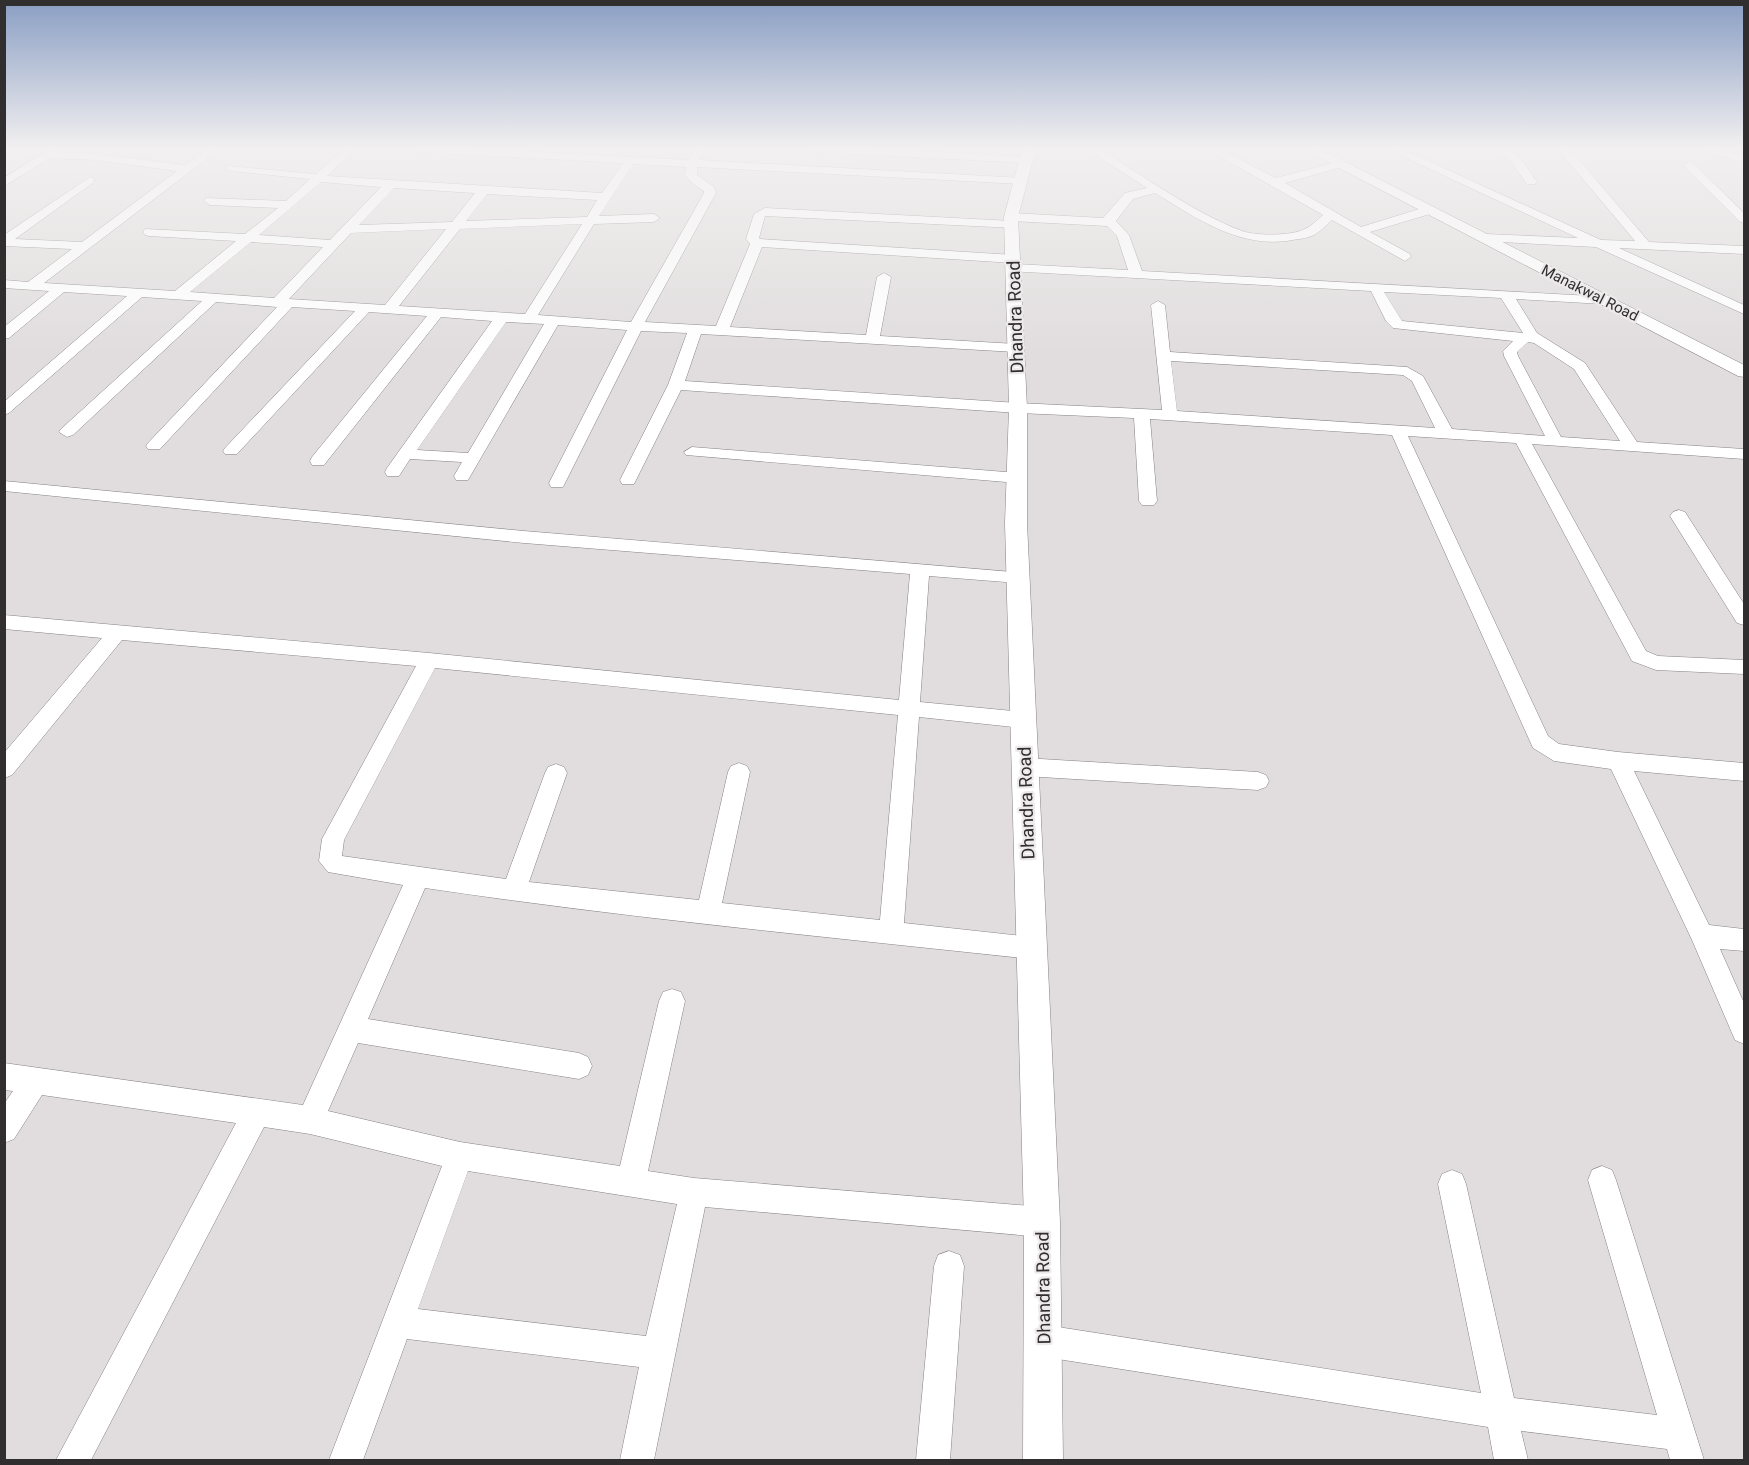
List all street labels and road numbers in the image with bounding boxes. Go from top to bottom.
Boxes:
street label: Dhandra Road [1003,260,1027,374]
street label: Manakwal Road [1538,261,1642,325]
street label: Dhandra Road [1014,746,1038,860]
street label: Dhandra Road [1032,1231,1054,1345]

